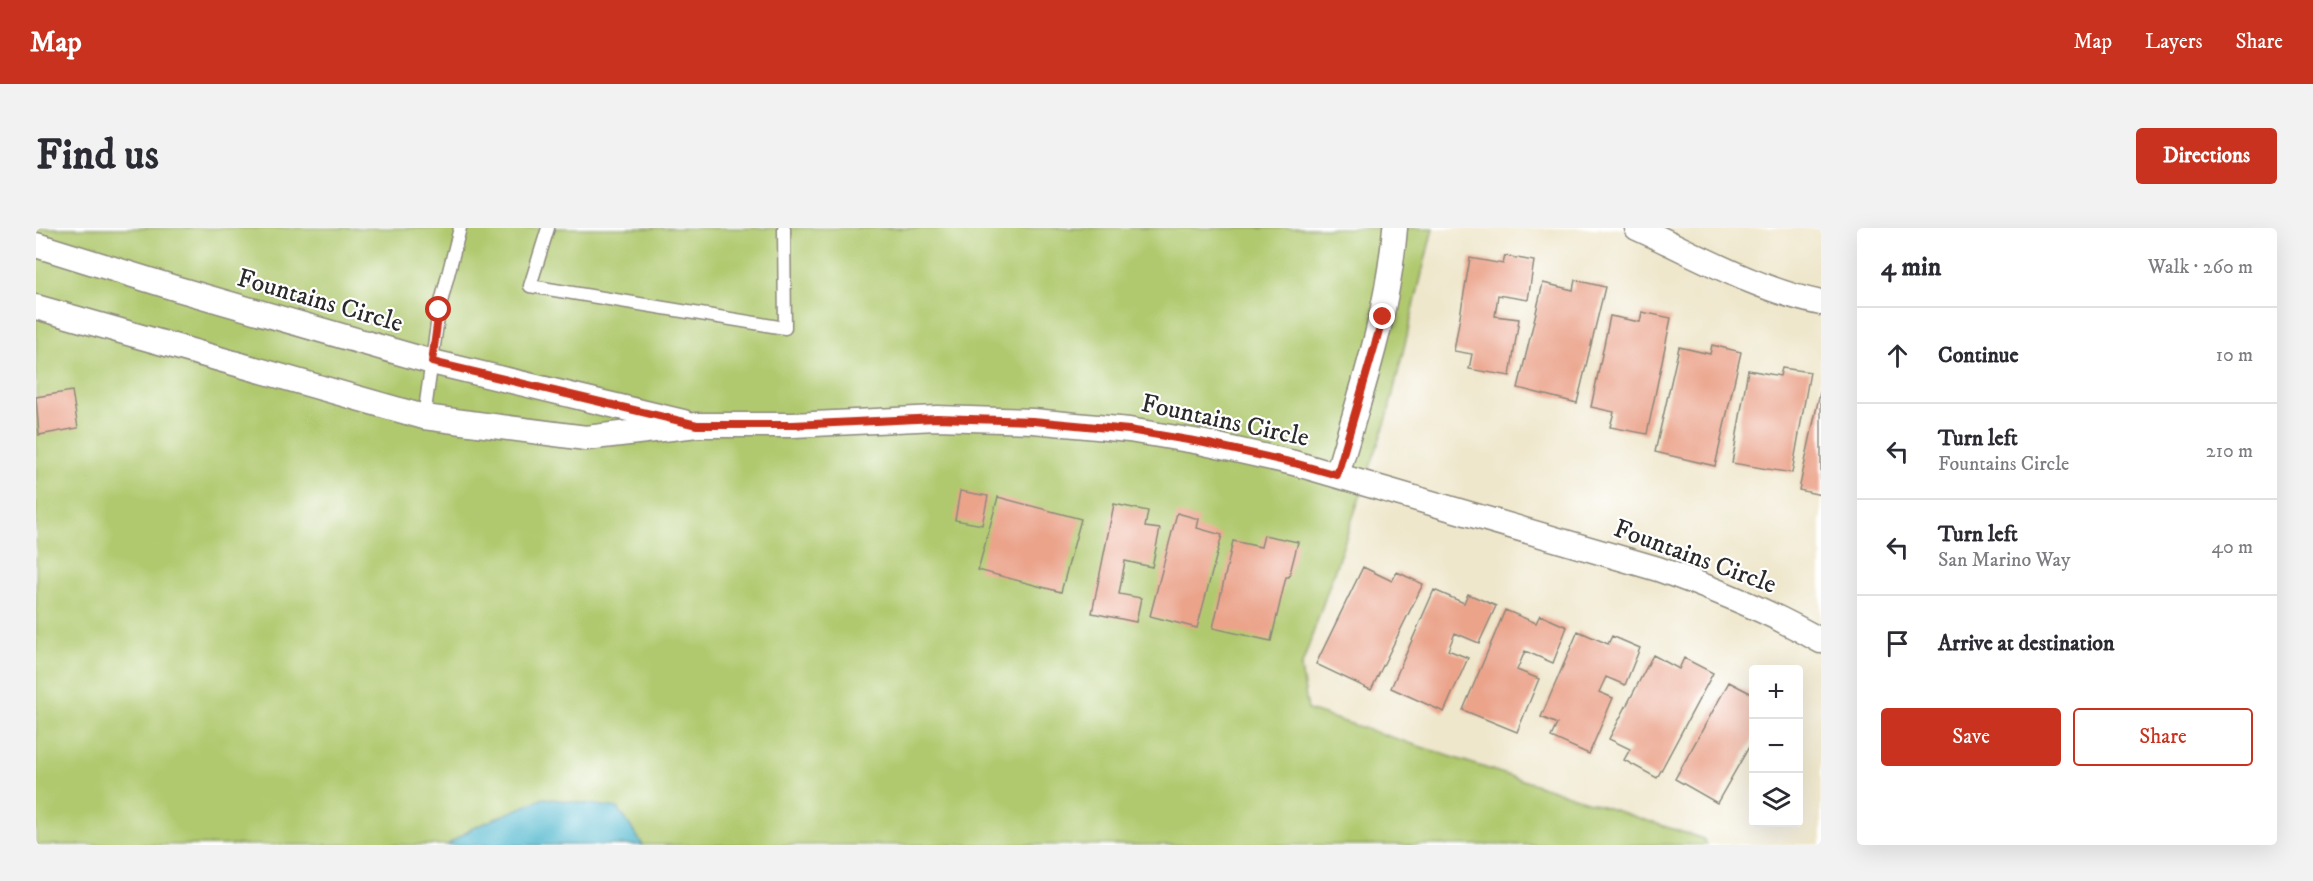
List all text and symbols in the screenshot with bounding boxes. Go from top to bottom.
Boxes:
text: Map [30,25,82,60]
text: Map [2073,29,2112,55]
text: Layers [2145,29,2203,55]
text: Share [2236,29,2283,55]
button: Directions [2136,128,2277,184]
text: Find us [36,130,159,182]
text: 4 min [1881,251,1941,284]
text: Walk · 260 m [2148,255,2253,280]
street label: Fountains Circle [233,262,407,340]
route start [425,296,451,322]
route end [1369,303,1395,329]
icon: ahead [1881,339,1914,372]
text: Continue [1938,342,2019,369]
text: 10 m [2216,343,2253,368]
street label: Fountains Circle [1138,387,1312,455]
text: Turn left [1938,425,2018,452]
icon: left [1881,435,1914,468]
text: 210 m [2206,439,2253,464]
text: Fountains Circle [1938,452,2069,477]
street label: Fountains Circle [1609,512,1781,602]
text: Turn left [1938,521,2018,548]
icon: left [1881,531,1914,564]
text: 40 m [2211,535,2253,560]
text: San Marino Way [1938,548,2071,573]
icon: arrive [1881,627,1914,660]
text: Arrive at destination [1938,630,2115,657]
map controls [1749,665,1803,827]
button: + [1749,665,1803,719]
button: Save [1881,708,2061,766]
button: Share [2073,708,2253,766]
button: − [1749,719,1803,773]
button: layers [1749,773,1803,827]

